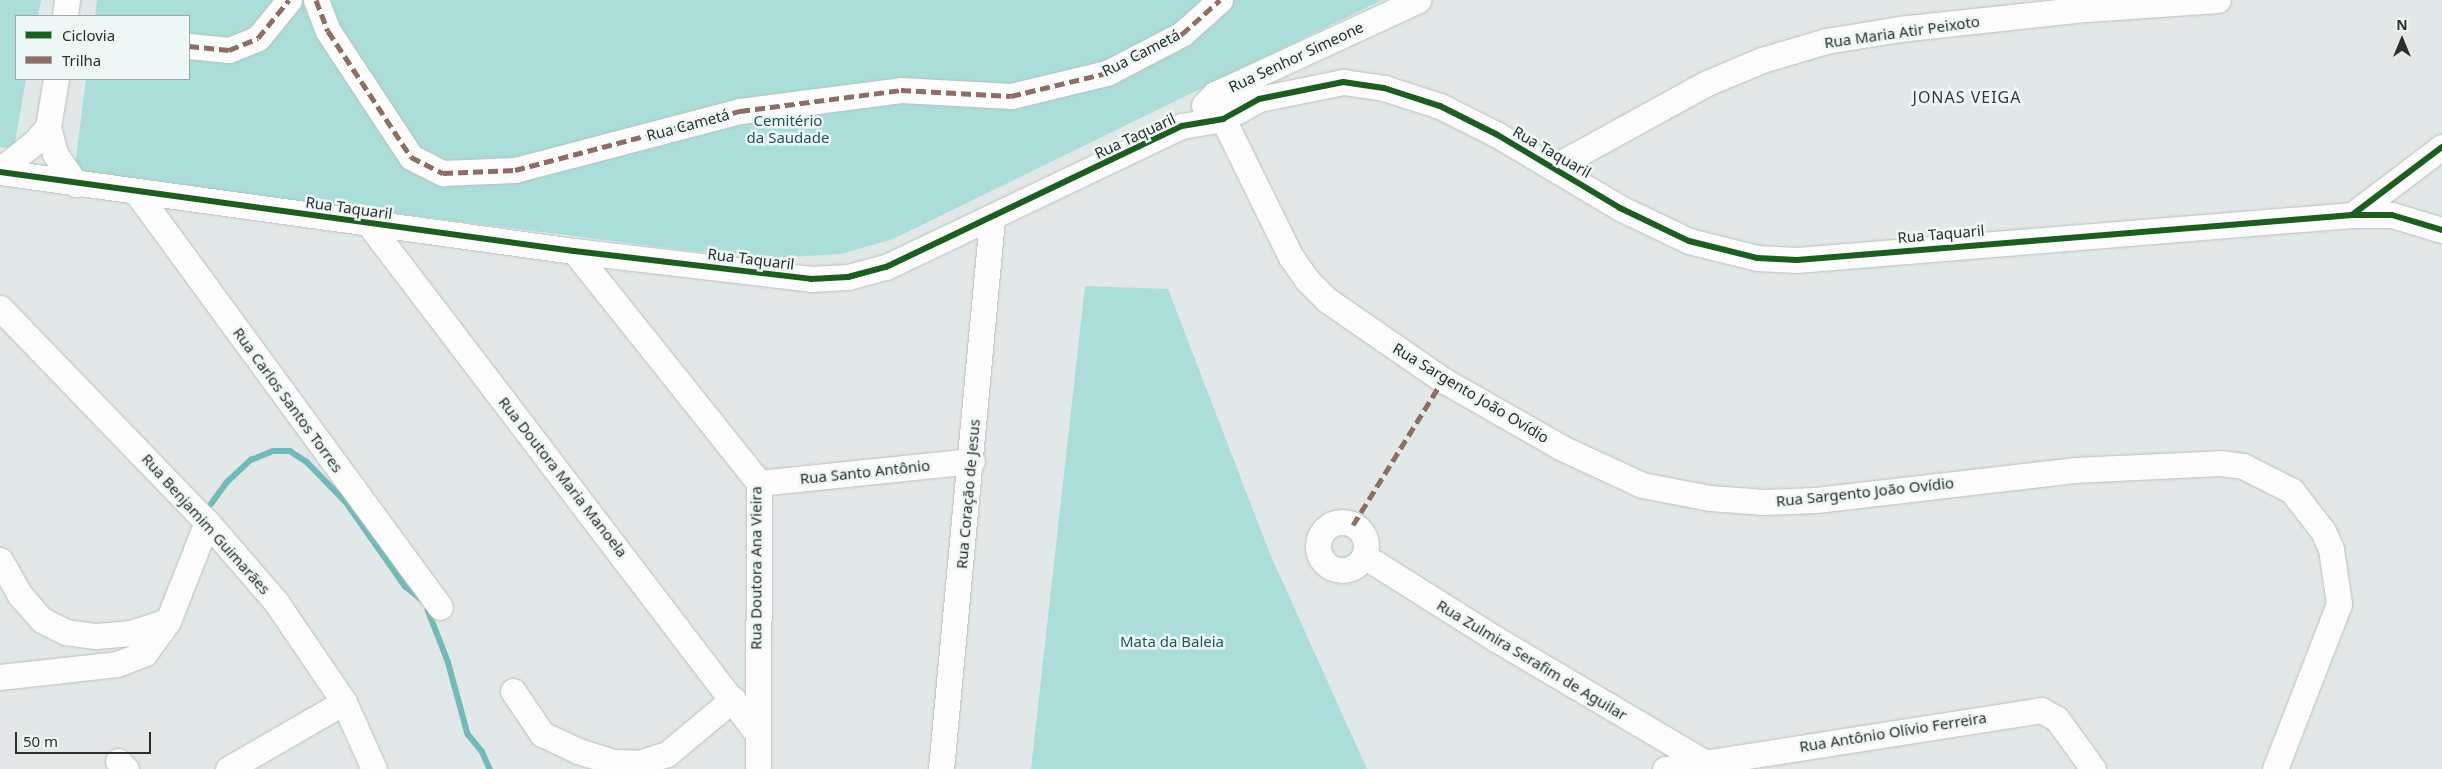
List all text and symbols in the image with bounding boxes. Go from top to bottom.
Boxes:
street label: Rua Maria Atir Peixoto [1823,12,1981,52]
legend [15,15,190,80]
north arrow [2377,15,2427,65]
text: N [2396,15,2408,34]
street label: Rua Senhor Simeone [1226,18,1366,96]
text: Ciclovia [62,25,115,45]
street label: Rua Cametá [1099,26,1183,80]
text: Trilha [62,50,101,70]
district label: JONAS VEIGA [1911,87,2023,107]
street label: Rua Cametá [645,105,731,145]
street label: Rua Taquaril [1092,109,1178,163]
park label: Cemitério da Saudade [747,111,829,146]
street label: Rua Taquaril [1510,122,1594,182]
street label: Rua Taquaril [305,193,393,223]
street label: Rua Taquaril [1897,221,1985,247]
street label: Rua Taquaril [707,245,795,273]
street label: Rua Carlos Santos Torres [229,324,347,476]
street label: Rua Sargento João Ovídio [1390,339,1552,447]
street label: Rua Doutora Maria Manoela [495,393,631,561]
street label: Rua Coração de Jesus [952,418,984,570]
street label: Rua Benjamim Guimarães [138,450,274,598]
street label: Rua Santo Antônio [799,456,931,488]
street label: Rua Sargento João Ovídio [1775,474,1955,510]
street label: Rua Doutora Ana Vieira [747,486,765,650]
street label: Rua Zulmira Serafim de Aguilar [1434,596,1630,724]
park label: Mata da Baleia [1120,633,1224,651]
street label: Rua Antônio Olívio Ferreira [1798,708,1988,756]
scale bar [18,722,154,754]
text: 50 m [23,731,58,751]

